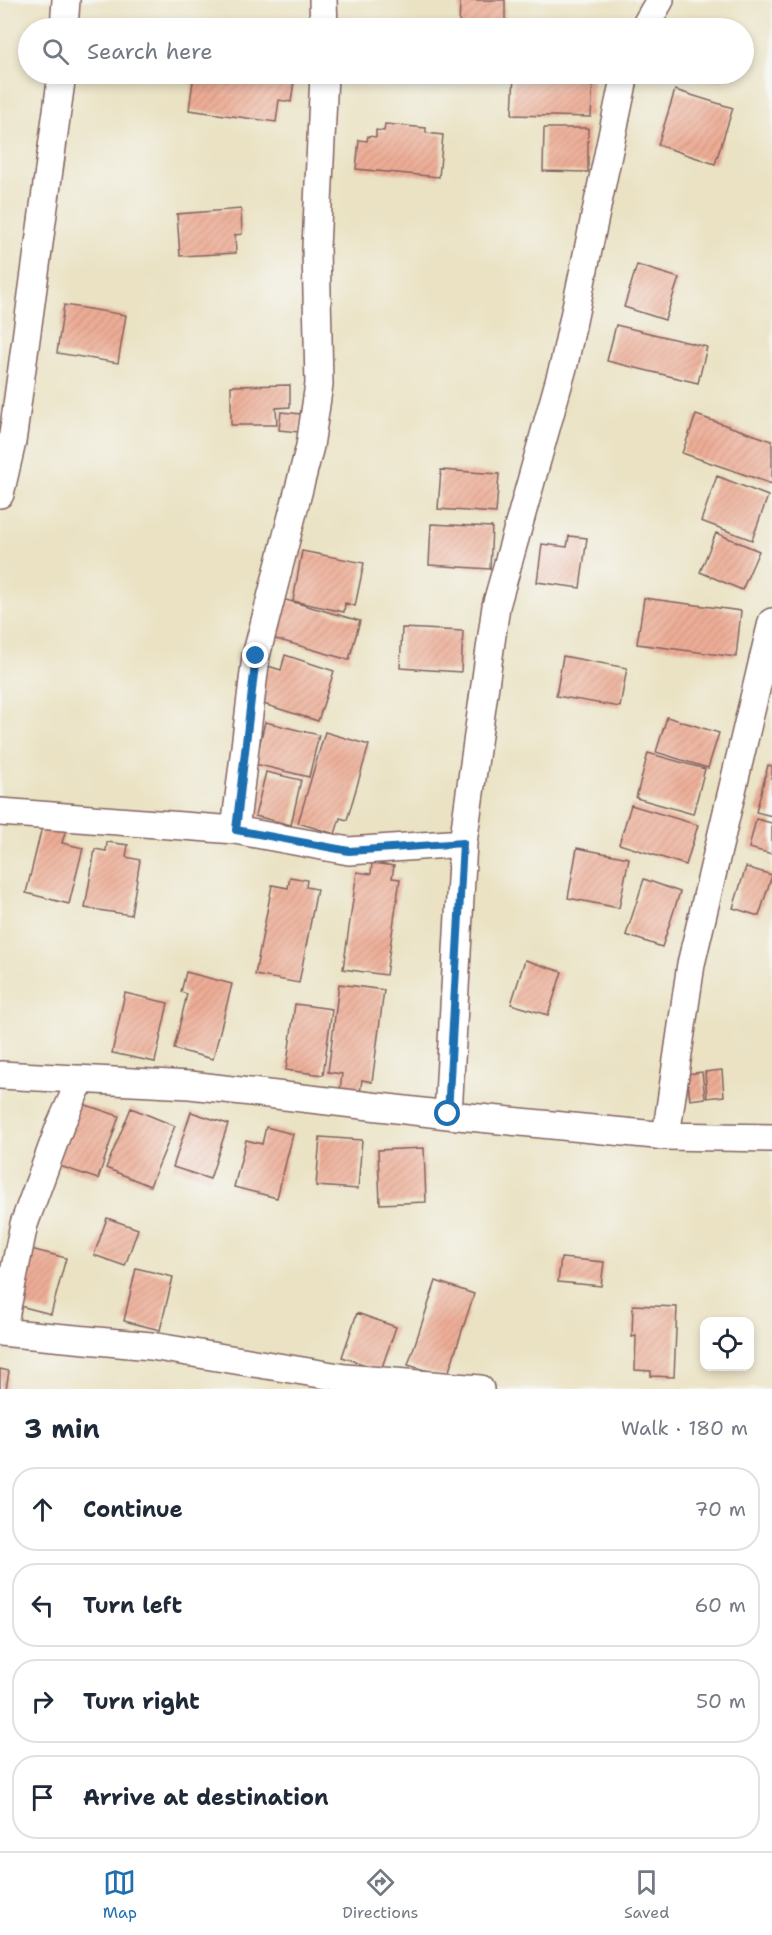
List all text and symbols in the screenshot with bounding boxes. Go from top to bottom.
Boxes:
search box [18,18,754,84]
icon: search [39,35,72,68]
text: Search here [87,37,213,66]
route end [242,642,268,668]
route start [434,1100,460,1126]
map controls [700,1317,754,1371]
button: locate [700,1317,754,1371]
text: 3 min [24,1411,100,1446]
text: Walk · 180 m [621,1415,748,1441]
icon: ahead [26,1493,59,1526]
text: Continue [83,1495,183,1524]
text: 70 m [694,1496,746,1522]
icon: left [26,1589,59,1622]
text: Turn left [83,1591,182,1620]
text: 60 m [694,1592,746,1618]
icon: right [26,1685,59,1718]
text: Turn right [83,1687,200,1716]
text: 50 m [696,1688,746,1714]
icon: arrive [26,1781,59,1814]
text: Arrive at destination [83,1783,329,1812]
tab: Map [103,1866,137,1923]
tab: Directions [342,1866,419,1923]
tab: Saved [624,1866,669,1923]

